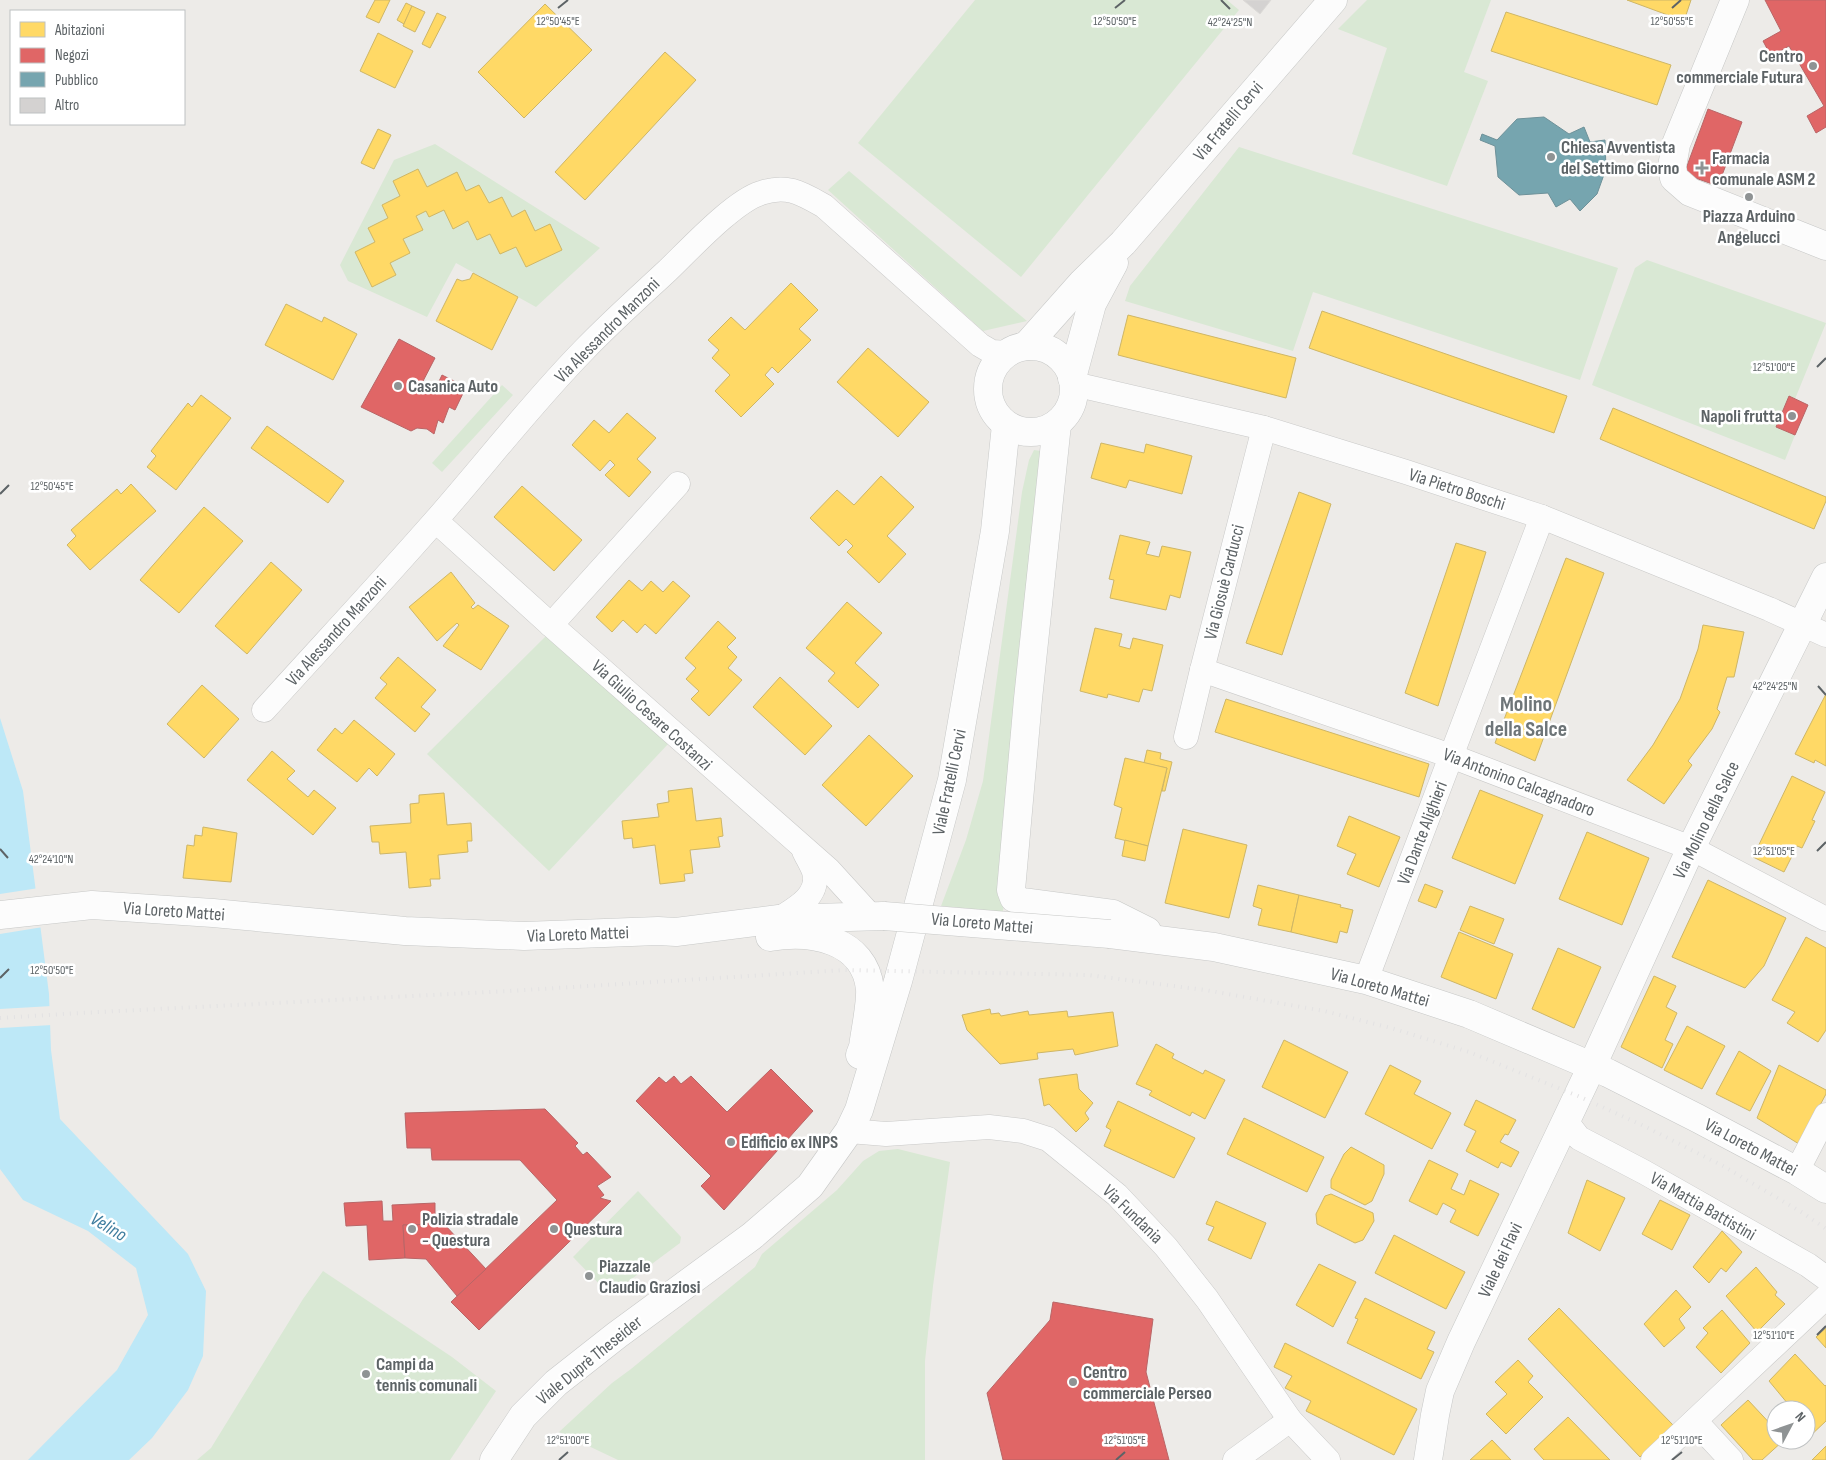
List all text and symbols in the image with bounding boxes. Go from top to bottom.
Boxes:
legend [10,10,185,125]
text: 12°50'45"E [536,14,580,29]
text: 12°50'50"E [1093,14,1137,29]
text: 12°50'55"E [1651,14,1694,29]
text: 42°24'25"N [1208,15,1252,30]
text: Abitazioni [54,21,105,40]
text: Negozi [55,46,89,65]
place label: Centro commerciale Futura [1676,46,1803,88]
marker: Centro commerciale Futura [1807,60,1819,72]
text: Pubblico [55,71,98,90]
street label: Via Fratelli Cervi [1189,77,1268,165]
text: Altro [54,96,79,115]
place label: Chiesa Avventista del Settimo Giorno [1561,137,1679,179]
place label: Farmacia comunale ASM 2 [1712,148,1816,190]
marker: Chiesa Avventista del Settimo Giorno [1545,151,1557,163]
marker: Farmacia comunale ASM 2 [1696,162,1708,174]
marker: Piazza Arduino Angelucci [1743,191,1755,203]
place label: Piazza Arduino Angelucci [1703,206,1795,248]
street label: Via Alessandro Manzoni [550,273,664,387]
text: 12°51'00"E [1753,360,1795,375]
place label: Casanica Auto [408,376,498,397]
marker: Casanica Auto [392,380,404,392]
place label: Napoli frutta [1701,406,1782,427]
marker: Napoli frutta [1786,410,1798,422]
street label: Via Pietro Boschi [1406,464,1508,515]
text: 12°50'45"E [30,479,74,494]
street label: Via Giosuè Carducci [1200,522,1249,642]
street label: Via Alessandro Manzoni [282,572,391,690]
street label: Via Giulio Cesare Costanzi [587,656,716,775]
text: 42°24'25"N [1753,679,1797,694]
district label: Molino della Salce [1485,691,1567,743]
street label: Viale Fratelli Cervi [928,727,971,837]
street label: Via Antonino Calcagnadoro [1440,744,1598,821]
street label: Via Molino della Salce [1669,758,1744,882]
street label: Via Dante Alighieri [1393,778,1452,888]
text: 12°51'05"E [1753,844,1795,859]
text: 42°24'10"N [29,852,73,867]
street label: Via Loreto Mattei [122,897,226,926]
street label: Via Loreto Mattei [930,909,1034,938]
street label: Via Loreto Mattei [527,922,629,947]
text: 12°50'50"E [30,963,74,978]
street label: Via Loreto Mattei [1328,963,1432,1012]
street label: Via Loreto Mattei [1701,1114,1801,1181]
place label: Edificio ex INPS [741,1132,838,1153]
marker: Edificio ex INPS [725,1136,737,1148]
street label: Via Mattia Battistini [1646,1168,1759,1245]
street label: Via Fundania [1098,1181,1167,1248]
water label: Velino [86,1208,131,1247]
place label: Polizia stradale - Questura [422,1209,518,1251]
place label: Questura [564,1219,622,1240]
street label: Viale dei Flavi [1474,1219,1527,1301]
marker: Polizia stradale - Questura [406,1223,418,1235]
marker: Questura [548,1223,560,1235]
place label: Piazzale Claudio Graziosi [599,1256,700,1298]
marker: Piazzale Claudio Graziosi [583,1270,595,1282]
street label: Viale Duprè Theseider [532,1311,646,1409]
text: 12°51'10"E [1753,1328,1795,1343]
place label: Campi da tennis comunali [376,1354,477,1396]
place label: Centro commerciale Perseo [1083,1362,1212,1404]
marker: Campi da tennis comunali [360,1368,372,1380]
marker: Centro commerciale Perseo [1067,1376,1079,1388]
north arrow [1766,1400,1816,1450]
text: N [1792,1408,1809,1425]
text: 12°51'00"E [547,1433,589,1448]
text: 12°51'05"E [1104,1433,1146,1448]
text: 12°51'10"E [1661,1433,1703,1448]

